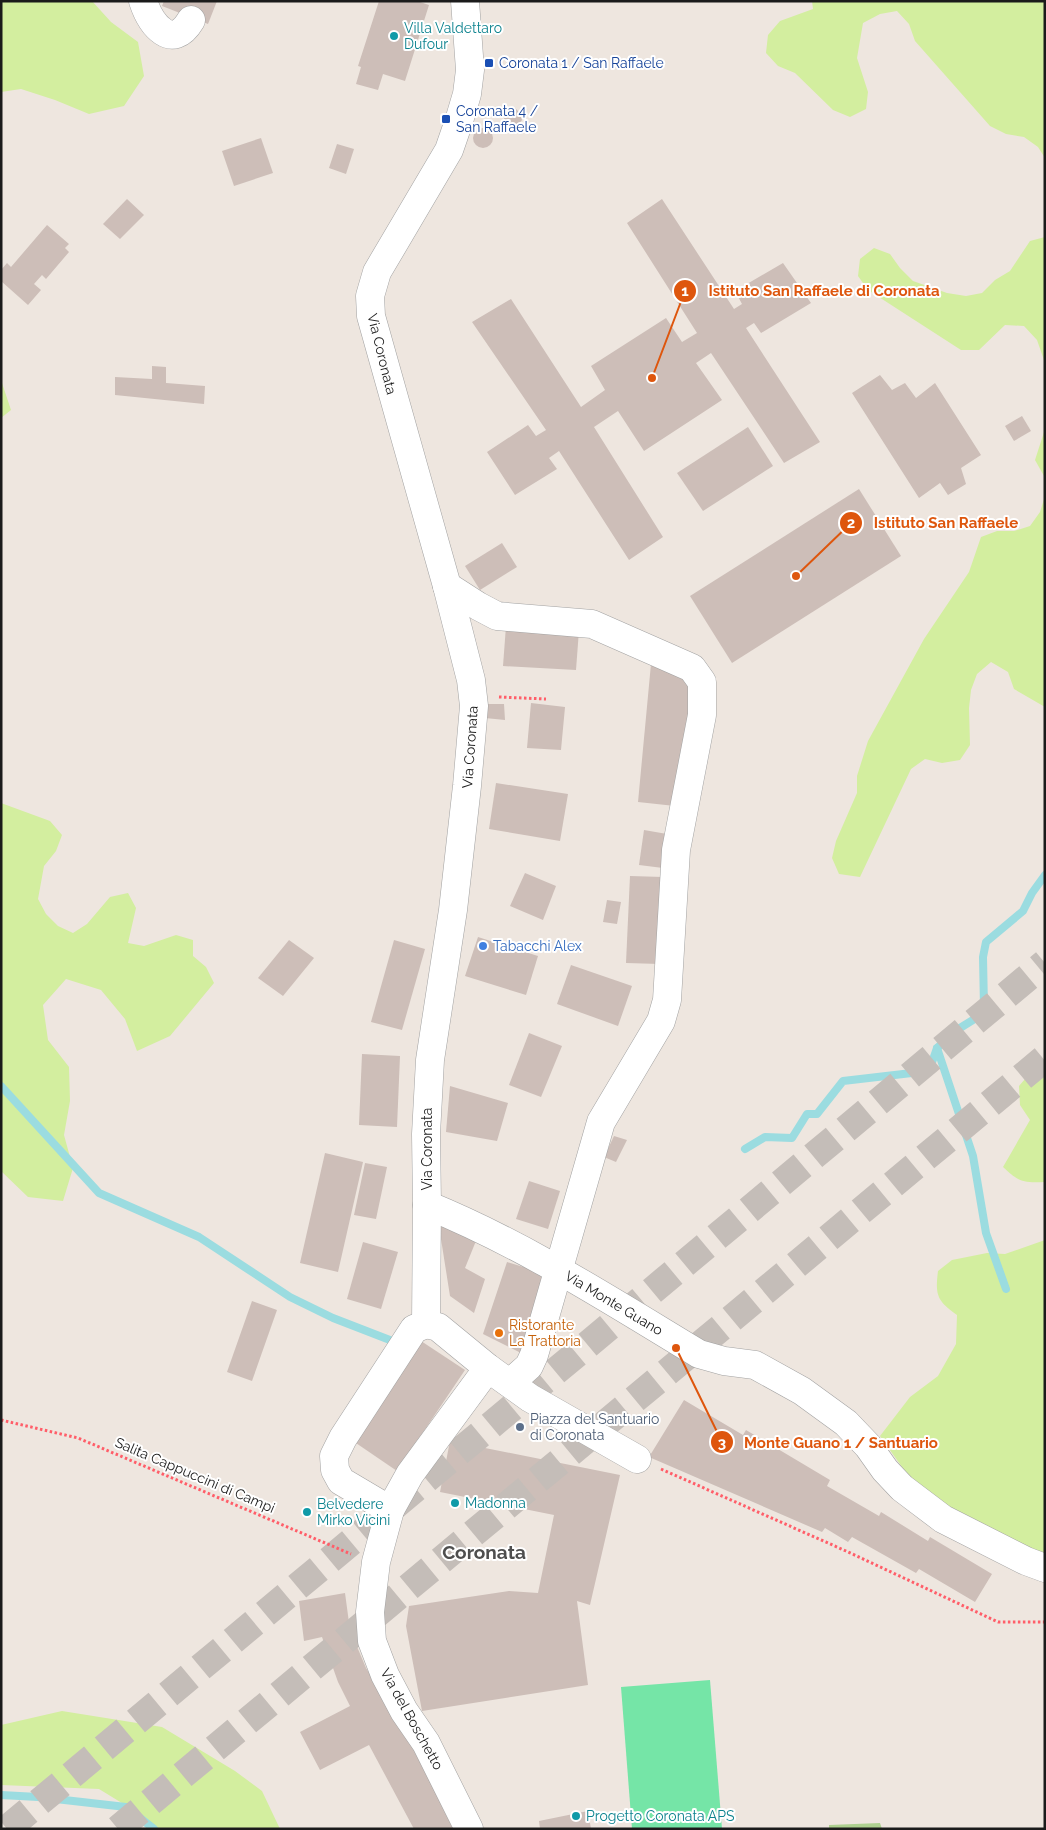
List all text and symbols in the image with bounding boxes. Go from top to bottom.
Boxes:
place label: Villa Valdettaro Dufour [404,20,502,52]
marker: Villa Valdettaro Dufour [388,30,400,42]
place label: Coronata 1 / San Raffaele [499,55,664,71]
marker: Coronata 1 / San Raffaele [483,57,495,69]
place label: Coronata 4 / San Raffaele [456,103,539,135]
marker: Coronata 4 / San Raffaele [440,113,452,125]
callout: Istituto San Raffaele di Coronata [673,276,949,306]
text: 1 [681,282,689,300]
text: Istituto San Raffaele di Coronata [708,282,940,300]
street label: Via Coronata [364,312,400,396]
callout: Istituto San Raffaele [839,508,1028,538]
text: 2 [847,514,855,532]
text: Istituto San Raffaele [874,514,1018,532]
street label: Via Coronata [459,705,481,789]
place label: Tabacchi Alex [493,938,582,954]
marker: Tabacchi Alex [477,940,489,952]
street label: Via Coronata [419,1108,435,1190]
street label: Via Monte Guano [562,1268,666,1338]
place label: Ristorante La Trattoria [509,1317,581,1349]
marker: Ristorante La Trattoria [493,1327,505,1339]
place label: Piazza del Santuario di Coronata [530,1411,659,1443]
marker: Piazza del Santuario di Coronata [514,1421,526,1433]
callout: Monte Guano 1 / Santuario [709,1427,948,1457]
street label: Salita Cappuccini di Campi [113,1434,277,1516]
text: 3 [718,1434,726,1452]
text: Monte Guano 1 / Santuario [744,1434,938,1452]
place label: Madonna [465,1495,526,1511]
place label: Belvedere Mirko Vicini [317,1496,390,1528]
marker: Madonna [449,1497,461,1509]
marker: Belvedere Mirko Vicini [301,1506,313,1518]
district label: Coronata [442,1541,526,1563]
street label: Via del Boschetto [377,1665,447,1773]
place label: Progetto Coronata APS [586,1808,735,1824]
marker: Progetto Coronata APS [570,1810,582,1822]

